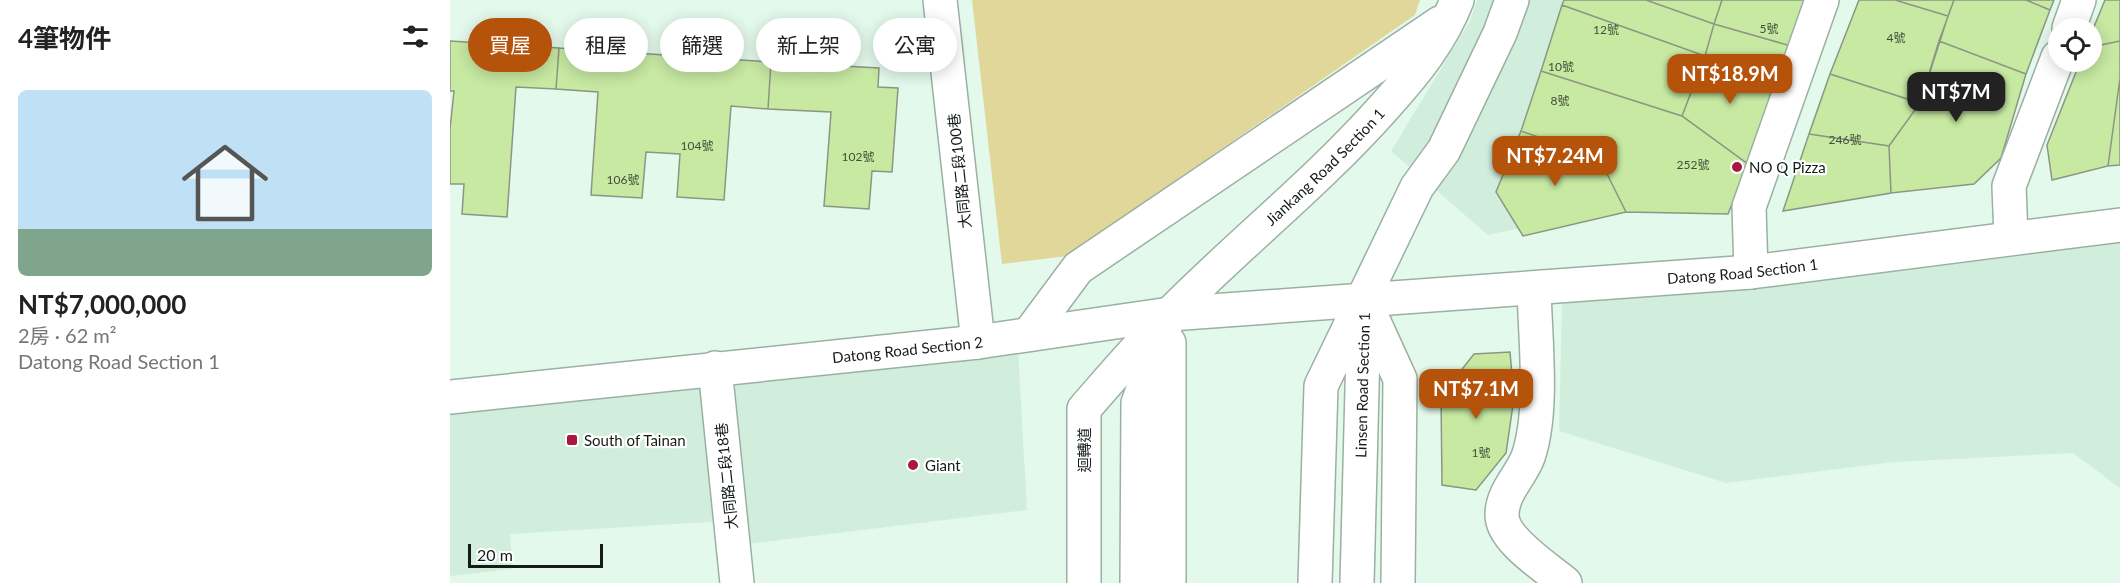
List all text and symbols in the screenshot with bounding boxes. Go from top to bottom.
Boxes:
chip: 買屋 [468,18,552,72]
chip: 租屋 [564,18,648,72]
chip: 篩選 [660,18,744,72]
chip: 新上架 [756,18,861,72]
chip: 公寓 [873,18,957,72]
map controls [2048,18,2102,72]
button: locate [2048,18,2102,72]
icon: filters [399,20,432,53]
house number: 5號 [1760,21,1778,36]
text: 4筆物件 [18,22,111,54]
house number: 12號 [1593,22,1619,37]
house number: 4號 [1887,30,1905,45]
pin: NT$18.9M [1668,54,1792,105]
house number: 10號 [1548,59,1574,74]
text: NT$18.9M [1681,61,1779,85]
pin: NT$7M [1914,72,1998,123]
text: NT$7M [1921,79,1991,103]
house number: 8號 [1551,93,1569,108]
street label: Jiankang Road Section 1 [1261,104,1388,229]
street label: 大同路二段100巷 [944,112,974,230]
icon: home [171,129,279,237]
house number: 246號 [1829,132,1861,147]
pin: NT$7.24M [1493,136,1617,187]
house number: 104號 [681,138,713,153]
text: NT$7.24M [1506,143,1604,167]
house number: 102號 [842,149,874,164]
house number: 252號 [1677,157,1709,172]
place label: NO Q Pizza [1749,158,1826,176]
marker: NO Q Pizza [1730,160,1744,174]
house number: 106號 [607,172,639,187]
street label: Datong Road Section 1 [1666,255,1819,287]
text: NT$7,000,000 [18,288,186,320]
street label: Linsen Road Section 1 [1351,312,1373,458]
text: 2房 · 62 m² [18,323,117,347]
street label: Datong Road Section 2 [831,332,984,366]
text: Datong Road Section 1 [18,349,220,373]
pin: NT$7.1M [1421,369,1531,420]
text: NT$7.1M [1433,376,1519,400]
street label: 大同路二段18巷 [711,422,741,530]
street label: 迴轉道 [1075,427,1093,473]
place label: South of Tainan [584,431,686,449]
marker: South of Tainan [565,433,579,447]
house number: 1號 [1472,445,1490,460]
place label: Giant [925,456,961,474]
marker: Giant [906,458,920,472]
scale bar [468,541,603,568]
text: 20 m [477,545,513,564]

